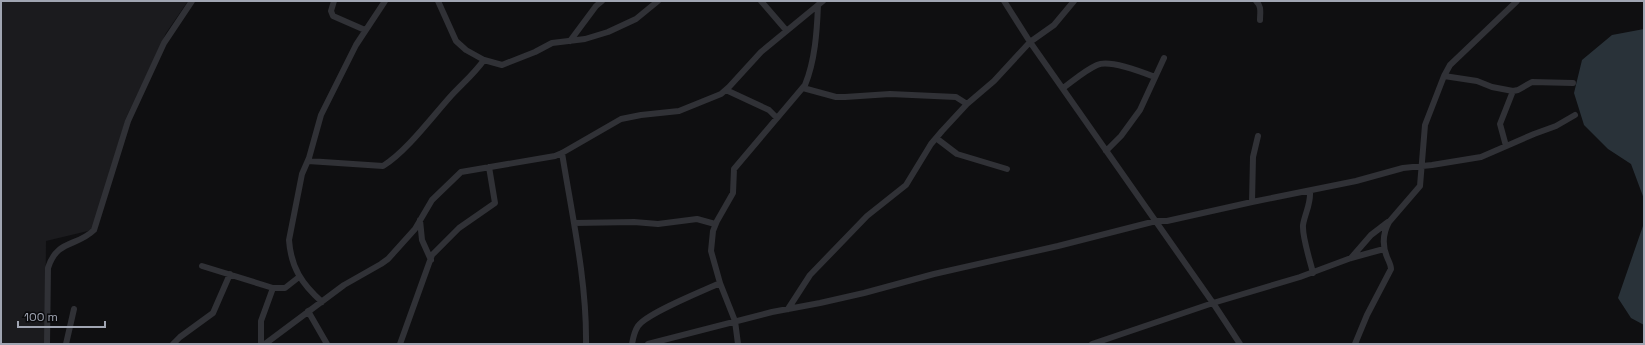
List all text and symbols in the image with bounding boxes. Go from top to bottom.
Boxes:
scale bar [18,303,105,329]
text: 100 m [24,309,58,325]

